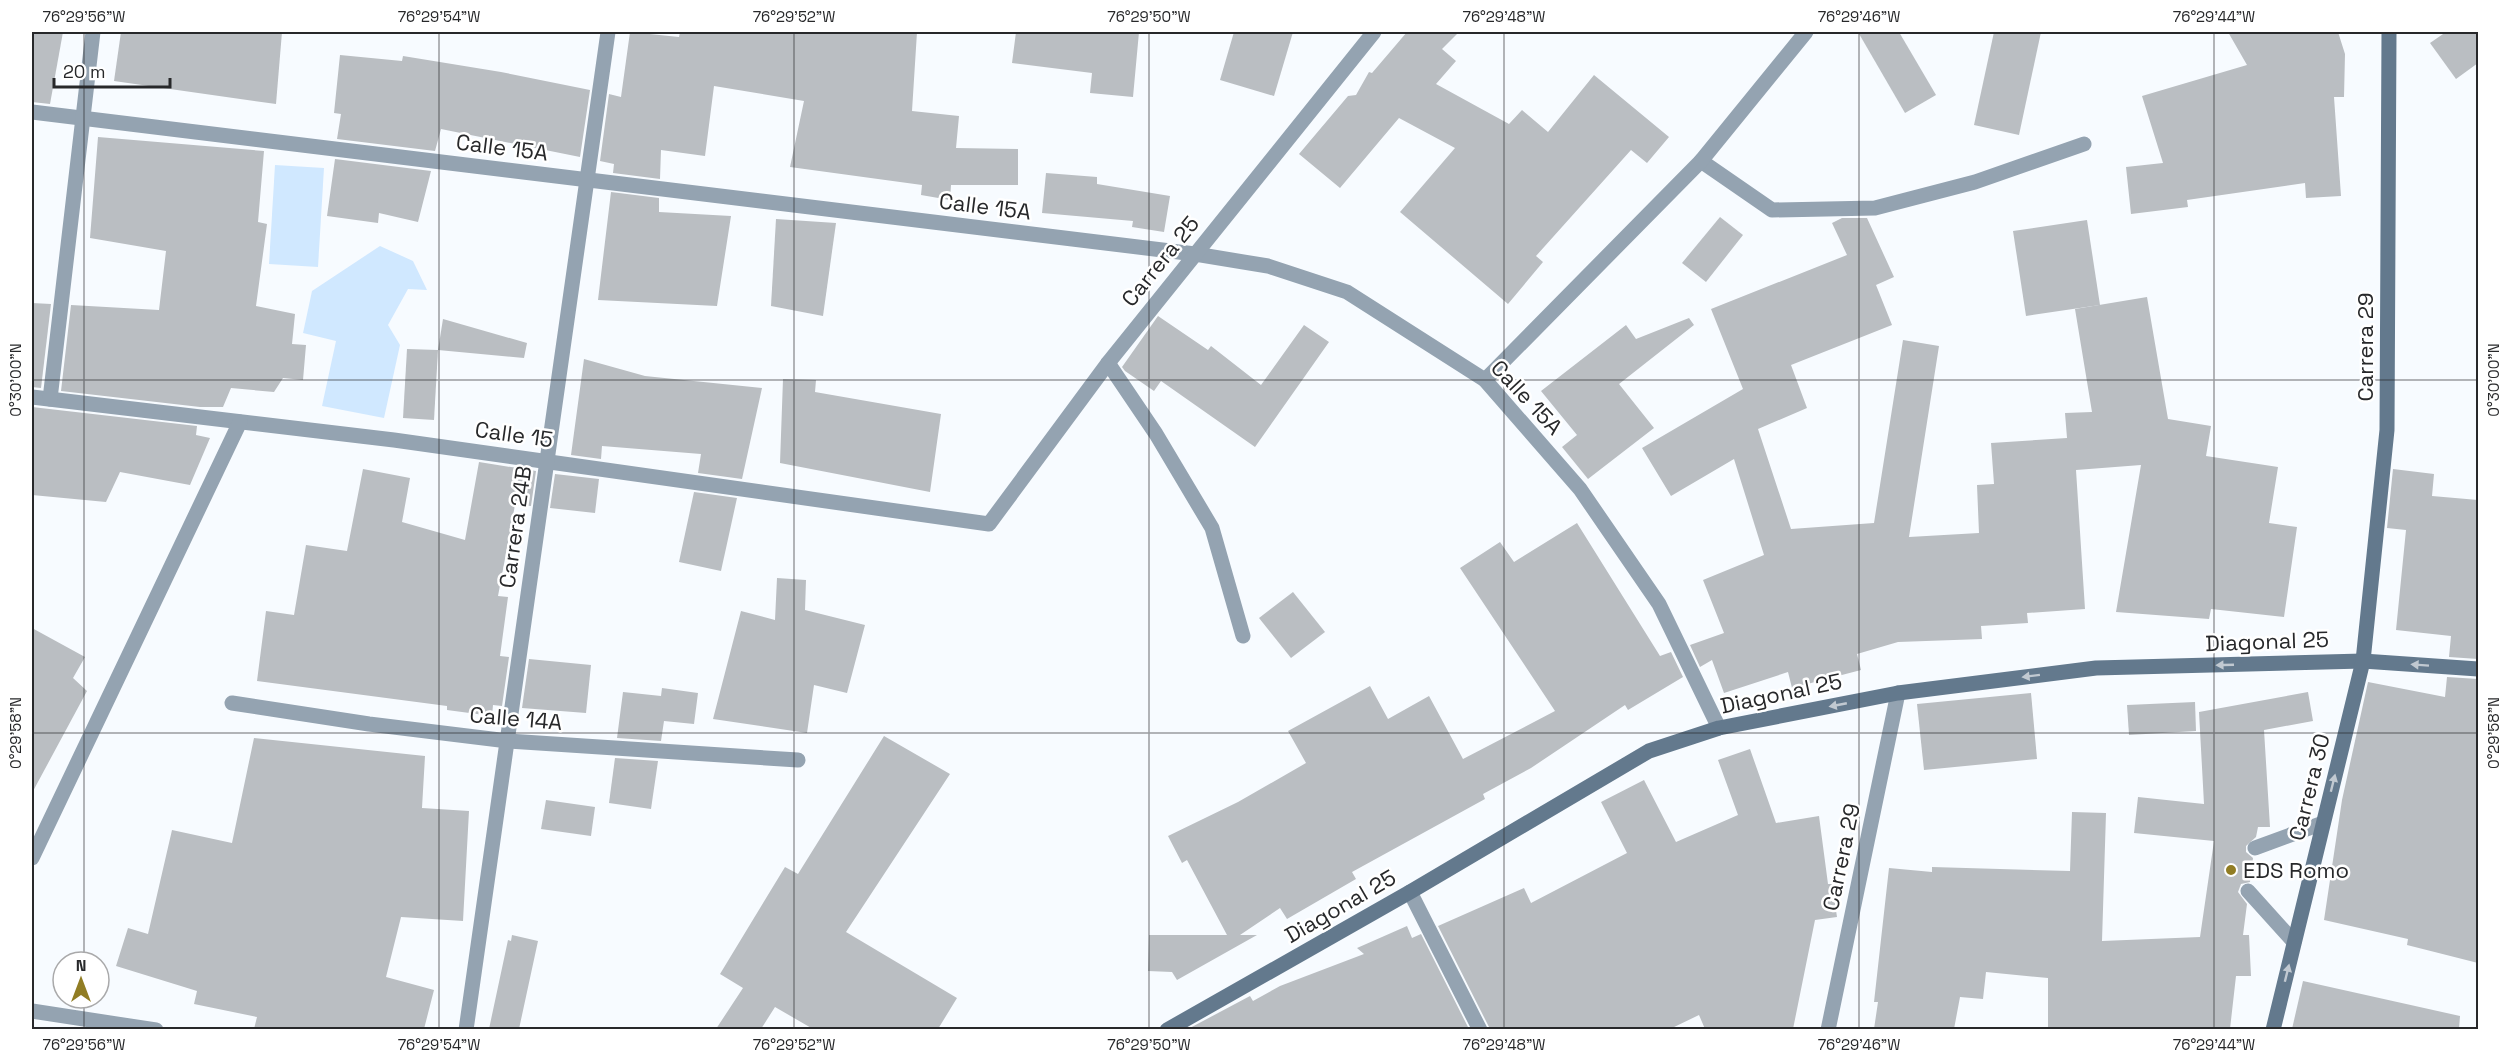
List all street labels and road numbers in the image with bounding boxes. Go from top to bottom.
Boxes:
street label: Calle 15A [454,127,550,167]
street label: Calle 15A [937,186,1033,226]
street label: Carrera 25 [1115,210,1205,312]
street label: Carrera 29 [2351,293,2379,401]
street label: Calle 15A [1485,354,1569,440]
street label: Calle 15 [473,415,555,453]
street label: Carrera 24B [493,464,537,590]
street label: Diagonal 25 [2205,625,2329,657]
street label: Diagonal 25 [1718,666,1844,720]
street label: Calle 14A [468,700,564,736]
street label: Carrera 30 [2282,730,2336,844]
street label: Carrera 29 [1816,801,1866,913]
street label: Diagonal 25 [1279,863,1401,949]

